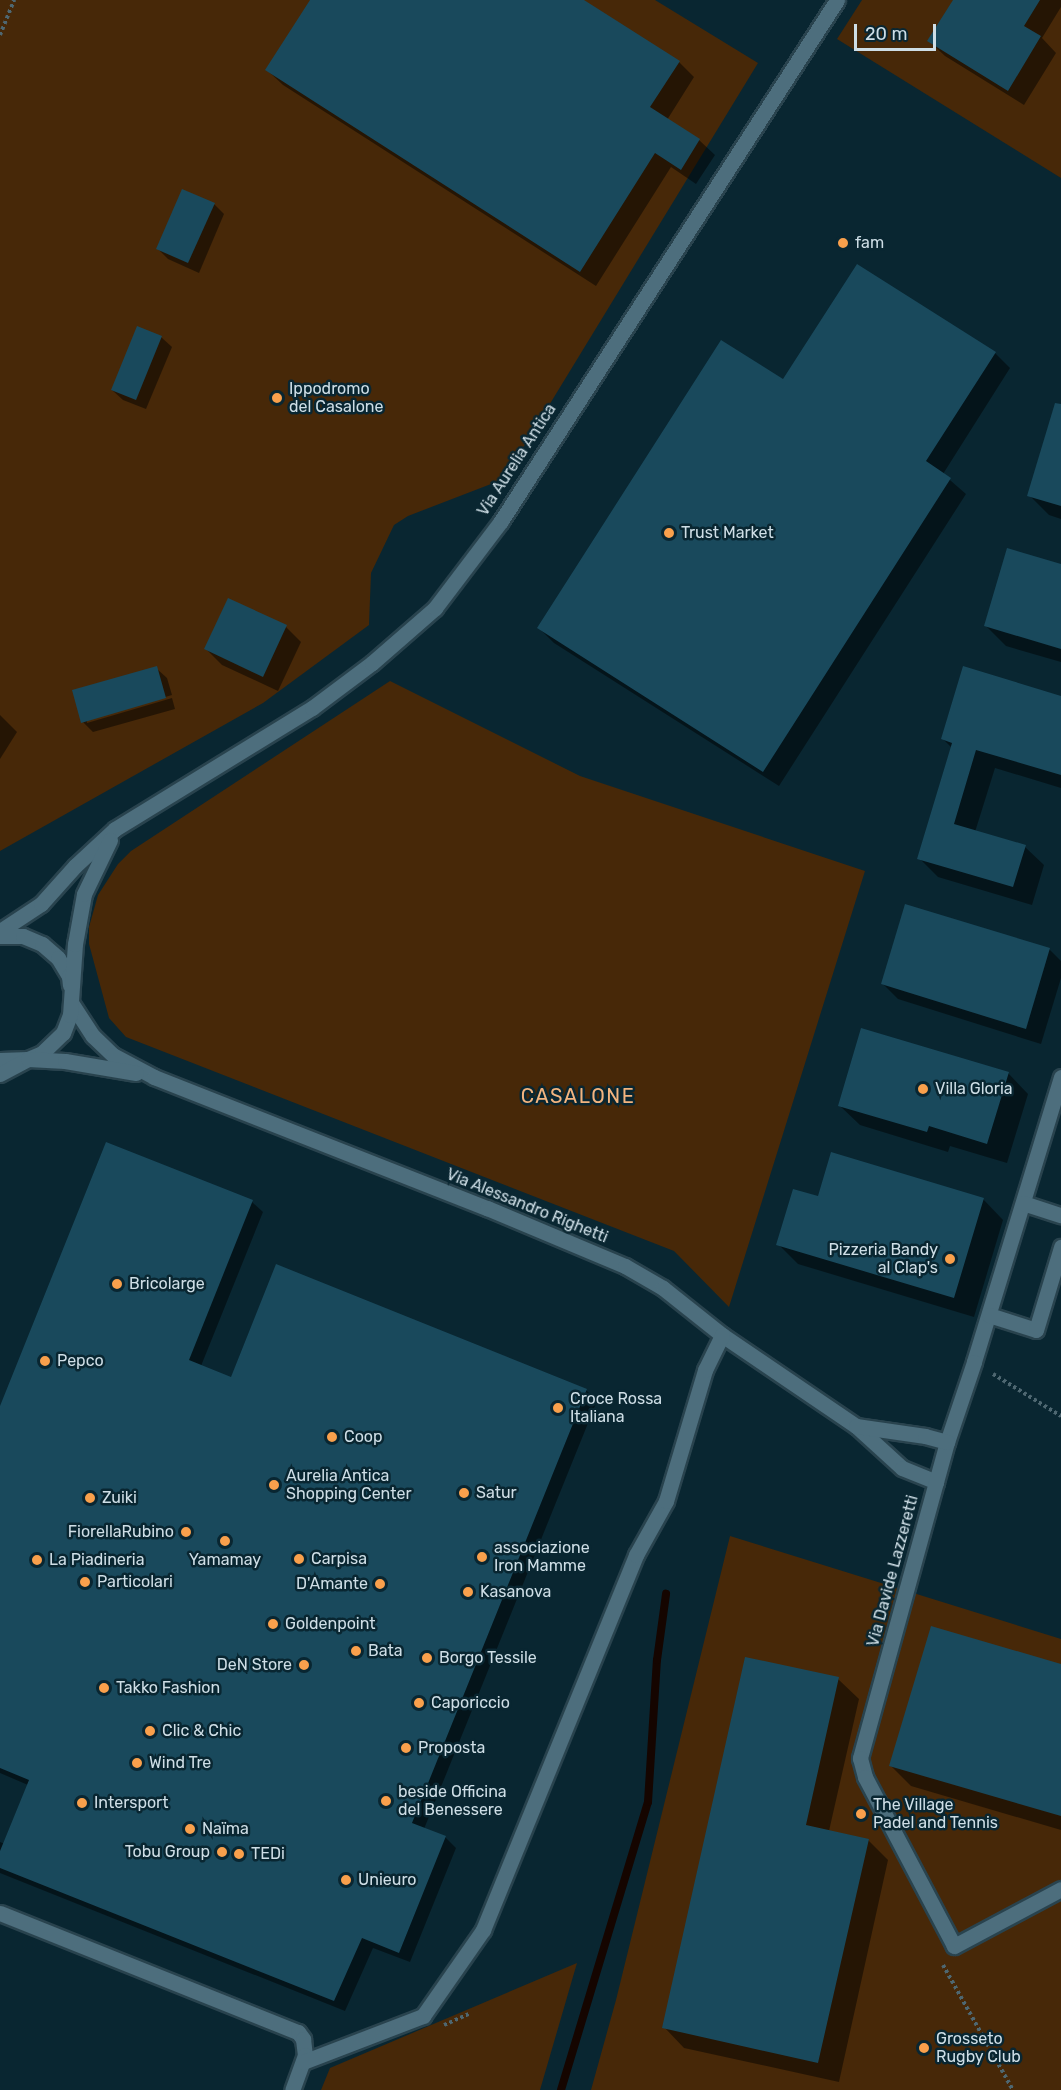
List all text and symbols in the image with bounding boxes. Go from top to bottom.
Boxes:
scale bar [857,12,940,50]
text: 20 m [865,23,907,45]
place label: fam [855,233,884,253]
marker: fam [836,236,850,250]
place label: Ippodromo del Casalone [289,379,383,417]
marker: Ippodromo del Casalone [270,391,284,405]
street label: Via Aurelia Antica [473,400,561,520]
place label: Trust Market [681,523,774,543]
marker: Trust Market [662,526,676,540]
place label: Villa Gloria [935,1079,1013,1099]
marker: Villa Gloria [916,1082,930,1096]
district label: CASALONE [521,1084,635,1108]
street label: Via Alessandro Righetti [443,1165,611,1247]
place label: Pizzeria Bandy al Clap's [828,1240,938,1278]
marker: Pizzeria Bandy al Clap's [943,1252,957,1266]
place label: Bricolarge [129,1274,205,1294]
marker: Bricolarge [110,1277,124,1291]
place label: Pepco [57,1351,104,1371]
marker: Pepco [38,1354,52,1368]
place label: Croce Rossa Italiana [570,1389,662,1427]
marker: Croce Rossa Italiana [551,1401,565,1415]
place label: Coop [344,1427,383,1447]
marker: Coop [325,1430,339,1444]
place label: Aurelia Antica Shopping Center [286,1466,411,1504]
marker: Aurelia Antica Shopping Center [267,1478,281,1492]
place label: Satur [476,1483,517,1503]
marker: Satur [457,1486,471,1500]
place label: Zuiki [102,1488,137,1508]
marker: Zuiki [83,1491,97,1505]
street label: Via Davide Lazzeretti [864,1493,922,1649]
place label: FiorellaRubino [68,1522,174,1542]
marker: FiorellaRubino [179,1525,193,1539]
marker: Yamamay [218,1534,232,1548]
place label: associazione Iron Mamme [494,1538,590,1576]
place label: Carpisa [311,1549,367,1569]
place label: La Piadineria [49,1550,145,1570]
place label: Yamamay [189,1550,261,1570]
marker: associazione Iron Mamme [475,1550,489,1564]
marker: Carpisa [292,1552,306,1566]
marker: La Piadineria [30,1553,44,1567]
place label: Particolari [97,1572,173,1592]
place label: D'Amante [296,1574,368,1594]
marker: Particolari [78,1575,92,1589]
marker: D'Amante [373,1577,387,1591]
place label: Kasanova [480,1582,551,1602]
marker: Kasanova [461,1585,475,1599]
place label: Goldenpoint [285,1614,376,1634]
marker: Goldenpoint [266,1617,280,1631]
place label: Bata [368,1641,403,1661]
marker: Bata [349,1644,363,1658]
place label: Borgo Tessile [439,1648,537,1668]
marker: Borgo Tessile [420,1651,434,1665]
place label: DeN Store [217,1655,292,1675]
marker: DeN Store [297,1658,311,1672]
place label: Takko Fashion [116,1678,220,1698]
marker: Takko Fashion [97,1681,111,1695]
place label: Caporiccio [431,1693,510,1713]
marker: Caporiccio [412,1696,426,1710]
place label: Clic & Chic [162,1721,241,1741]
marker: Clic & Chic [143,1724,157,1738]
place label: Proposta [418,1738,485,1758]
marker: Proposta [399,1741,413,1755]
place label: Wind Tre [149,1753,212,1773]
marker: Wind Tre [130,1756,144,1770]
place label: beside Officina del Benessere [398,1782,507,1820]
place label: Intersport [94,1793,168,1813]
marker: beside Officina del Benessere [379,1794,393,1808]
place label: The Village Padel and Tennis [873,1795,998,1833]
marker: Intersport [75,1796,89,1810]
marker: The Village Padel and Tennis [854,1807,868,1821]
place label: Naïma [202,1819,249,1839]
marker: Naïma [183,1822,197,1836]
place label: Tobu Group [125,1842,210,1862]
place label: TEDi [251,1844,285,1864]
marker: Tobu Group [215,1845,229,1859]
marker: TEDi [232,1847,246,1861]
place label: Unieuro [358,1870,416,1890]
marker: Unieuro [339,1873,353,1887]
place label: Grosseto Rugby Club [936,2029,1021,2067]
marker: Grosseto Rugby Club [917,2041,931,2055]

